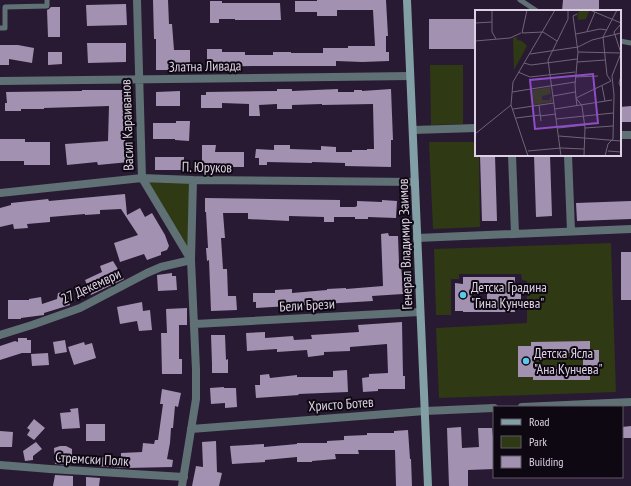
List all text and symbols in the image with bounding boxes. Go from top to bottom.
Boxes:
inset map [475,10,621,156]
street label: Златна Ливада [169,56,241,76]
street label: Васил Караиванов [116,79,138,171]
street label: П. Юруков [182,158,233,176]
street label: Генерал Владимир Заимов [394,178,416,310]
street label: 27 Декември [58,264,124,308]
place label: Детска Градина "Гина Кунчева" [471,278,547,312]
marker: Детска Градина "Гина Кунчева" [458,290,468,300]
street label: Бели Брези [279,295,335,315]
place label: Детска Ясла "Ана Кунчева" [534,344,603,378]
marker: Детска Ясла "Ана Кунчева" [521,356,531,366]
street label: Христо Ботев [308,393,375,415]
legend [493,406,623,478]
text: Road [529,414,549,429]
text: Park [529,434,547,449]
street label: Стремски Полк [55,448,130,470]
text: Building [529,454,564,469]

